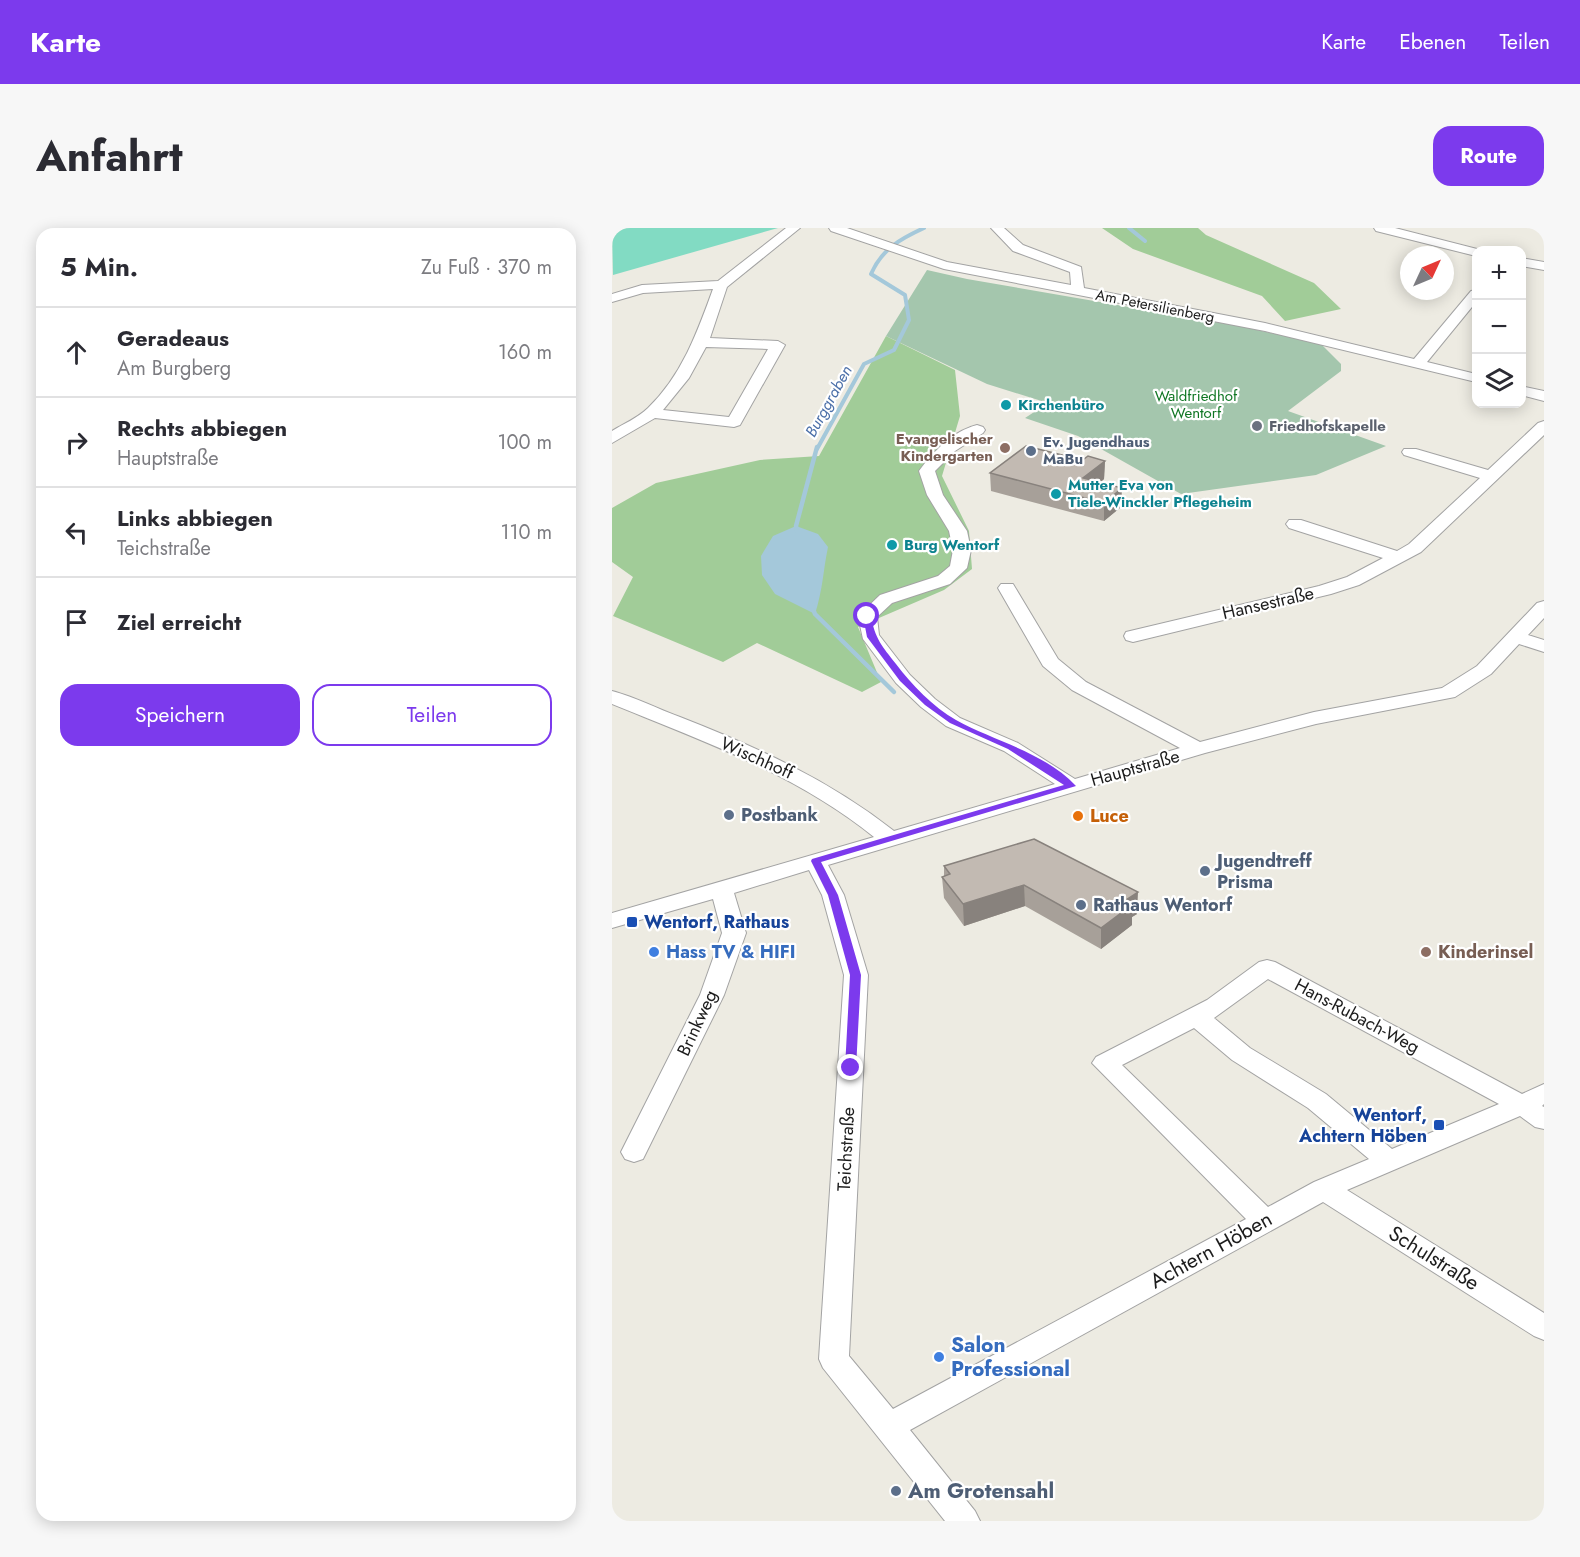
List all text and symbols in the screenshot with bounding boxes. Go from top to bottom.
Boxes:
text: Karte [30,22,101,63]
text: Karte [1321,27,1366,57]
text: Ebenen [1399,27,1466,57]
text: Teilen [1499,27,1550,57]
text: Anfahrt [36,126,183,187]
button: Route [1433,126,1544,186]
north arrow [1400,246,1454,300]
map controls [1472,246,1526,408]
button: + [1472,246,1526,300]
text: 5 Min. [60,248,138,286]
text: Zu Fuß · 370 m [421,253,552,282]
street label: Am Petersilienberg [1094,284,1216,328]
button: − [1472,300,1526,354]
text: Geradeaus [117,322,229,354]
icon: ahead [60,336,93,369]
text: 160 m [498,338,552,367]
text: Am Burgberg [117,354,231,383]
button: layers [1472,354,1526,408]
water label: Burggraben [799,361,858,441]
park label: Waldfriedhof Wentorf [1155,385,1238,424]
place label: Kirchenbüro [1018,394,1105,416]
marker: Kirchenbüro [999,398,1013,412]
text: Rechts abbiegen [117,412,287,444]
place label: Friedhofskapelle [1269,415,1386,437]
marker: Friedhofskapelle [1250,419,1264,433]
icon: right [60,426,93,459]
text: 100 m [497,428,552,457]
place label: Evangelischer Kindergarten [896,428,994,467]
place label: Ev. Jugendhaus MaBu [1043,431,1150,470]
marker: Evangelischer Kindergarten [998,441,1012,455]
text: Hauptstraße [117,444,219,473]
marker: Ev. Jugendhaus MaBu [1024,444,1038,458]
place label: Mutter Eva von Tiele-Winckler Pflegeheim [1068,474,1252,513]
marker: Mutter Eva von Tiele-Winckler Pflegeheim [1049,487,1063,501]
text: Links abbiegen [117,502,273,534]
icon: left [60,516,93,549]
text: 110 m [500,518,552,547]
text: Teichstraße [117,534,211,563]
place label: Burg Wentorf [904,534,1000,556]
marker: Burg Wentorf [885,538,899,552]
street label: Hansestraße [1220,580,1316,626]
route start [853,602,879,628]
icon: arrive [60,606,93,639]
text: Ziel erreicht [117,606,241,638]
button: Speichern [60,684,300,746]
button: Teilen [312,684,552,746]
street label: Wischhoff [716,730,798,786]
street label: Hauptstraße [1087,743,1183,793]
place label: Postbank [741,802,818,828]
place label: Luce [1090,803,1129,829]
marker: Postbank [722,808,736,822]
marker: Luce [1071,809,1085,823]
place label: Jugendtreff Prisma [1214,848,1312,895]
marker: Jugendtreff Prisma [1198,864,1212,878]
place label: Rathaus Wentorf [1093,892,1233,918]
marker: Rathaus Wentorf [1074,898,1088,912]
place label: Wentorf, Rathaus [644,909,789,935]
marker: Wentorf, Rathaus [625,915,639,929]
place label: Hass TV & HIFI [666,939,796,965]
place label: Kinderinsel [1438,939,1533,965]
marker: Hass TV & HIFI [647,945,661,959]
marker: Kinderinsel [1419,945,1433,959]
street label: Hans-Rubach-Weg [1290,972,1424,1060]
street label: Brinkweg [670,986,724,1060]
route end [837,1054,863,1080]
place label: Wentorf, Achtern Höben [1298,1102,1427,1149]
street label: Teichstraße [831,1106,861,1192]
marker: Wentorf, Achtern Höben [1432,1118,1446,1132]
street label: Achtern Höben [1144,1204,1278,1296]
street label: Schulstraße [1383,1218,1485,1298]
place label: Salon Professional [951,1330,1070,1384]
marker: Salon Professional [932,1350,946,1364]
place label: Am Grotensahl [907,1476,1054,1506]
marker: Am Grotensahl [889,1484,903,1498]

